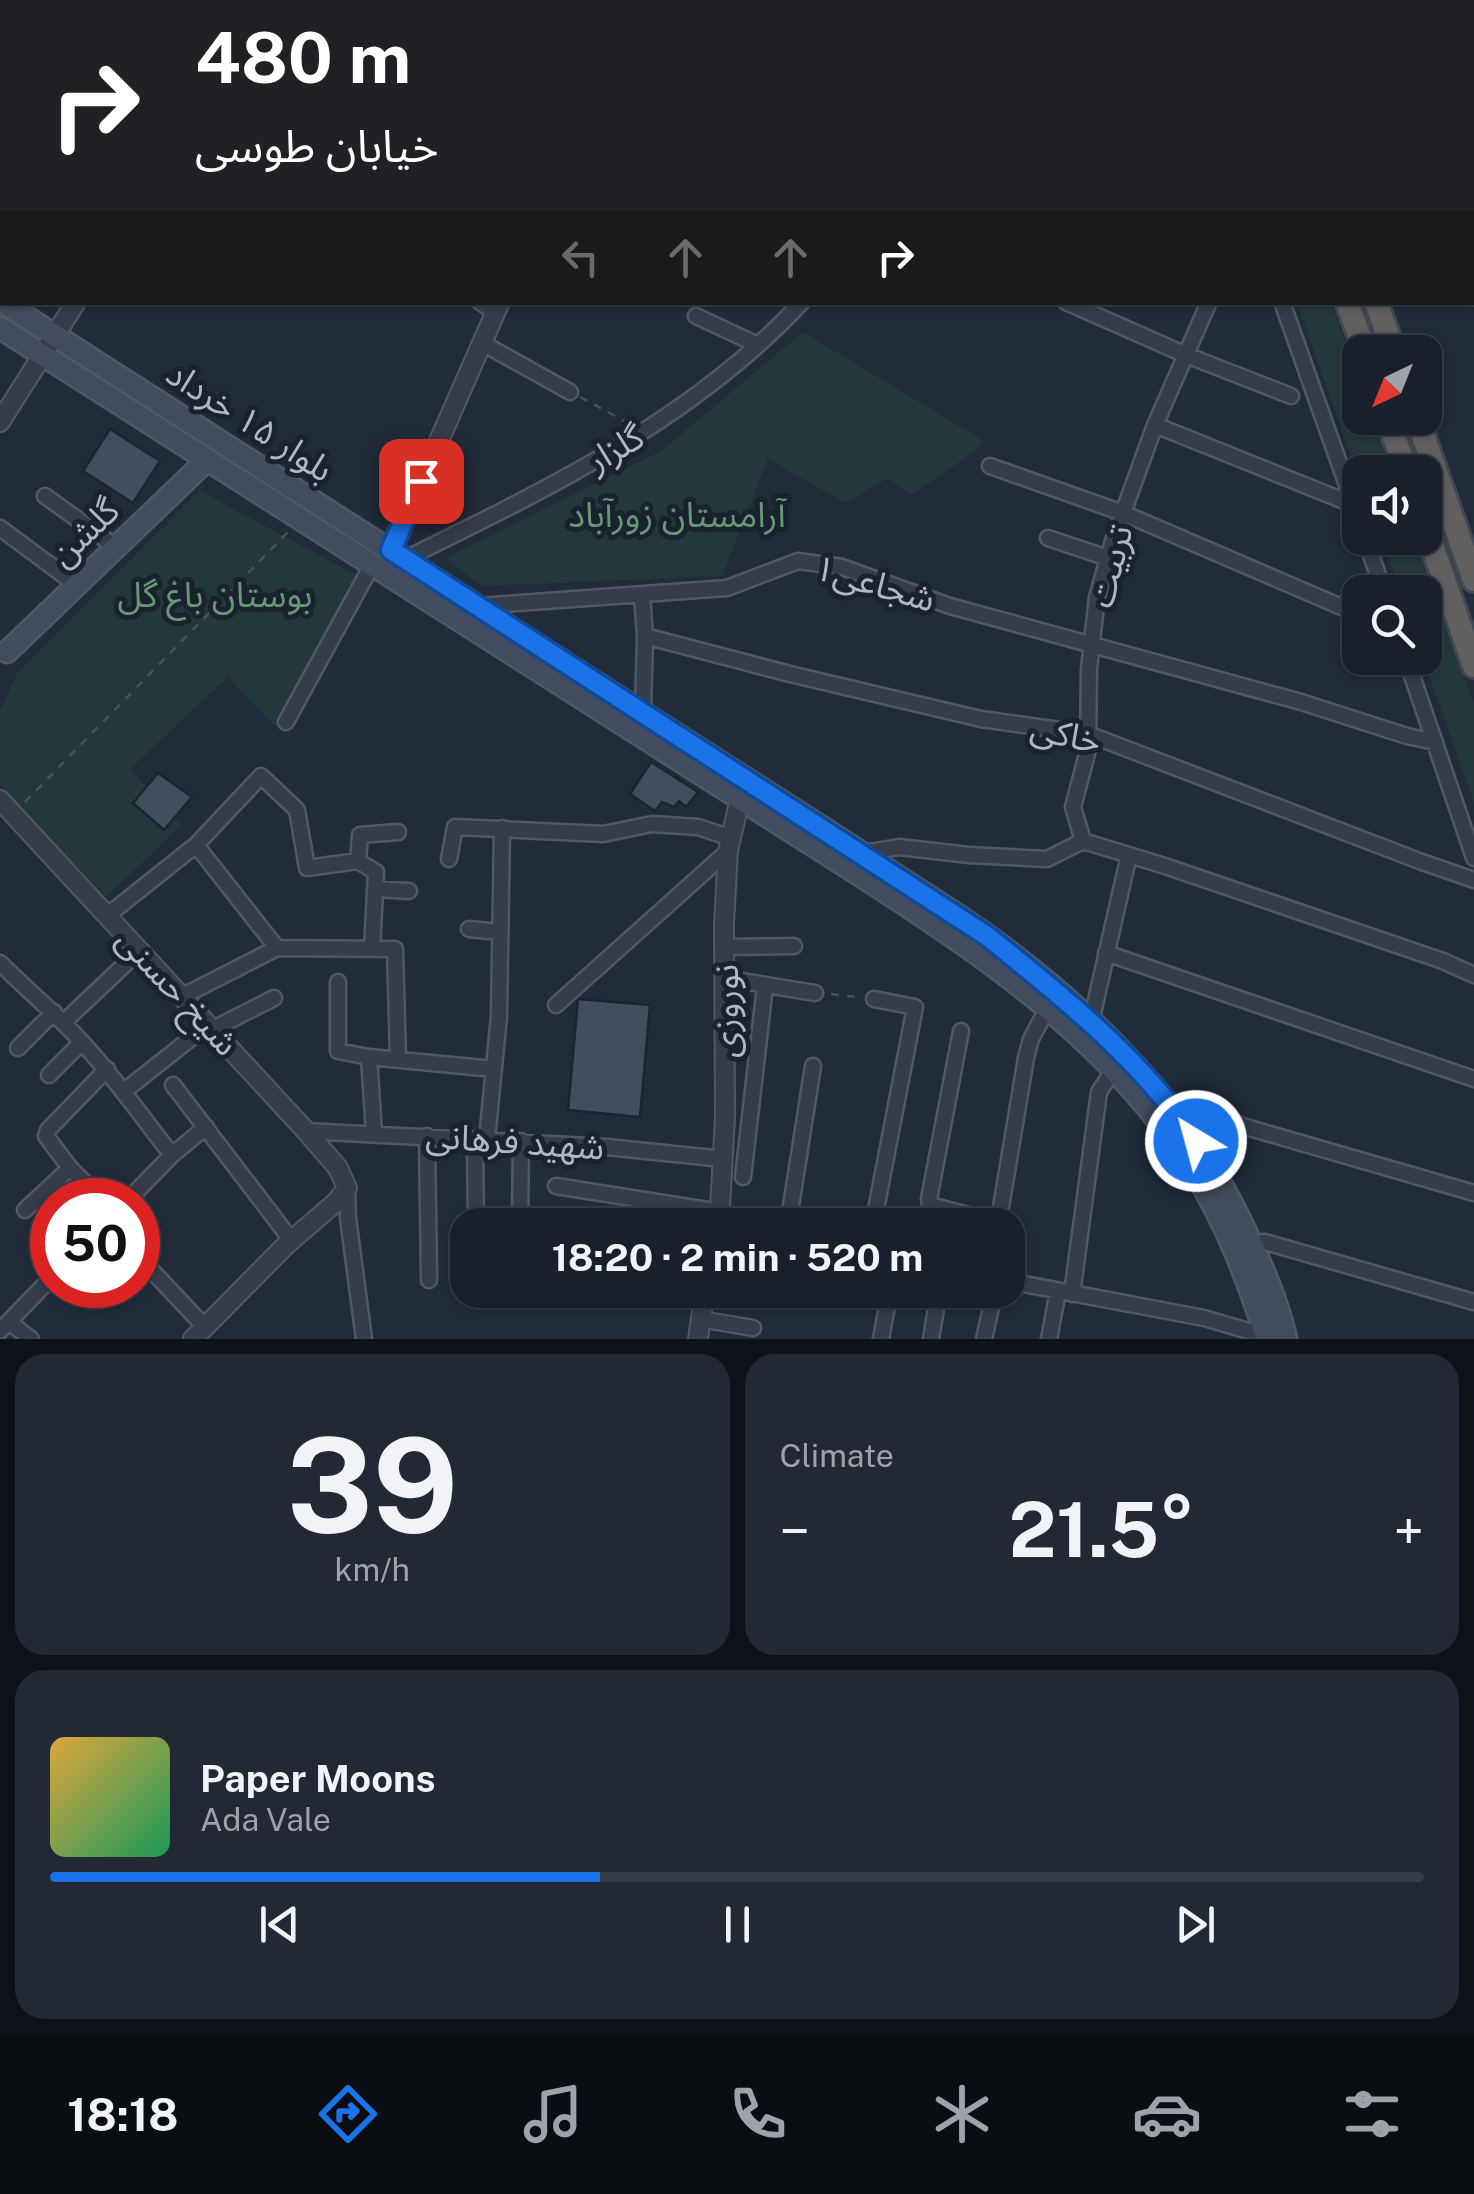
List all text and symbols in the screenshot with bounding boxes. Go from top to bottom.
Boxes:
text: 480 m [195,16,411,99]
icon: right [30,40,160,170]
text: خیابان طوسی [195,119,438,172]
icon: left [553,230,608,285]
icon: ahead [658,230,713,285]
icon: ahead [763,230,818,285]
icon: right [868,230,923,285]
north arrow [1342,335,1442,435]
map controls [1342,335,1442,675]
street label: بلوار ۱۵ خرداد [159,352,341,491]
street label: گلزار [578,415,652,482]
pin [379,439,464,524]
icon: arrive [394,454,449,509]
button: sound [1342,455,1442,555]
street label: گلشن [41,489,128,575]
park label: آرامستان زورآباد [568,494,787,536]
street label: تربیت [1079,520,1141,612]
street label: شجاعی۱ [810,546,940,620]
park label: بوستان باغ گل [118,574,312,621]
button: search [1342,575,1442,675]
street label: خاکی [1027,707,1105,761]
street label: شیخ حسنی [104,919,248,1068]
street label: نوروزی [705,964,747,1058]
position arrow [1144,1089,1248,1193]
street label: شهید فرهانی [424,1114,606,1168]
speed limit sign: 50 [30,1178,160,1308]
text: 18:20 · 2 min · 520 m [552,1235,923,1280]
text: 39 [286,1410,458,1562]
text: Climate [780,1437,894,1474]
text: 21.5° [1009,1486,1195,1574]
text: − [780,1499,810,1563]
text: + [1394,1499,1424,1563]
text: km/h [335,1551,410,1588]
text: Paper Moons [200,1756,435,1801]
text: Ada Vale [200,1801,331,1838]
icon: previous [252,1897,307,1952]
icon: pause [710,1897,765,1952]
icon: next [1168,1897,1223,1952]
icon: directions [313,2079,383,2149]
icon: music [518,2079,588,2149]
icon: phone [723,2079,793,2149]
icon: climate [927,2079,997,2149]
icon: car [1132,2079,1202,2149]
icon: filters [1337,2079,1407,2149]
text: 18:18 [67,2088,178,2141]

